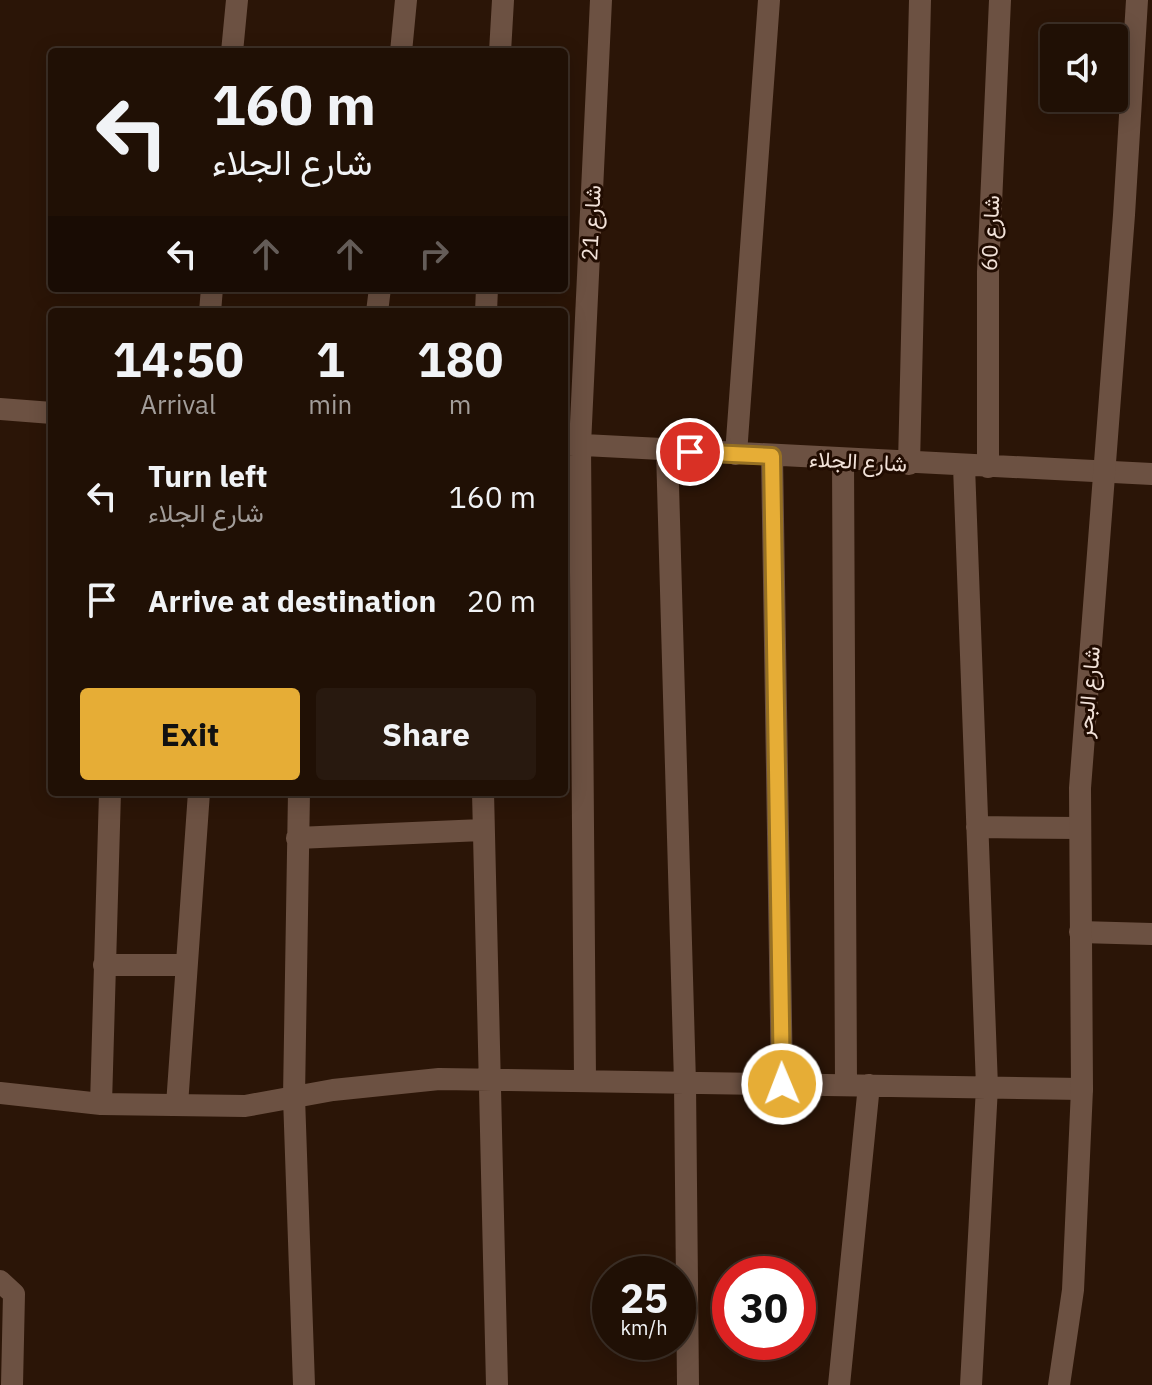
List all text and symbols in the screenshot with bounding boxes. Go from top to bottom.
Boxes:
map controls [1040,24,1128,112]
button: sound [1040,24,1128,112]
text: 160 m [212,68,376,140]
icon: left [80,80,184,184]
text: شارع الجلاء [212,138,372,185]
street label: شارع 21 [574,184,608,262]
street label: شارع 60 [974,195,1006,271]
icon: left [160,232,204,276]
icon: ahead [244,232,288,276]
icon: ahead [328,232,372,276]
icon: right [412,232,456,276]
text: 14:50 [113,328,244,390]
text: 1 [316,328,345,390]
text: 180 [417,328,503,390]
text: Arrival [140,387,216,421]
text: min [308,387,352,421]
text: m [449,387,471,421]
pin [656,418,724,486]
icon: arrive [668,430,712,474]
street label: شارع الجلاء [808,443,908,479]
text: Turn left [148,456,267,495]
icon: left [80,474,124,518]
text: 160 m [449,477,536,516]
text: شارع الجلاء [148,495,264,529]
icon: arrive [80,578,124,622]
text: Arrive at destination [148,581,436,620]
text: 20 m [467,581,536,620]
street label: شارع البحر [1069,645,1107,740]
button: Exit [80,688,300,780]
button: Share [316,688,536,780]
position arrow [740,1042,824,1126]
speed limit sign: 30 [712,1256,816,1360]
text: 25 [620,1272,668,1324]
text: km/h [620,1314,668,1341]

